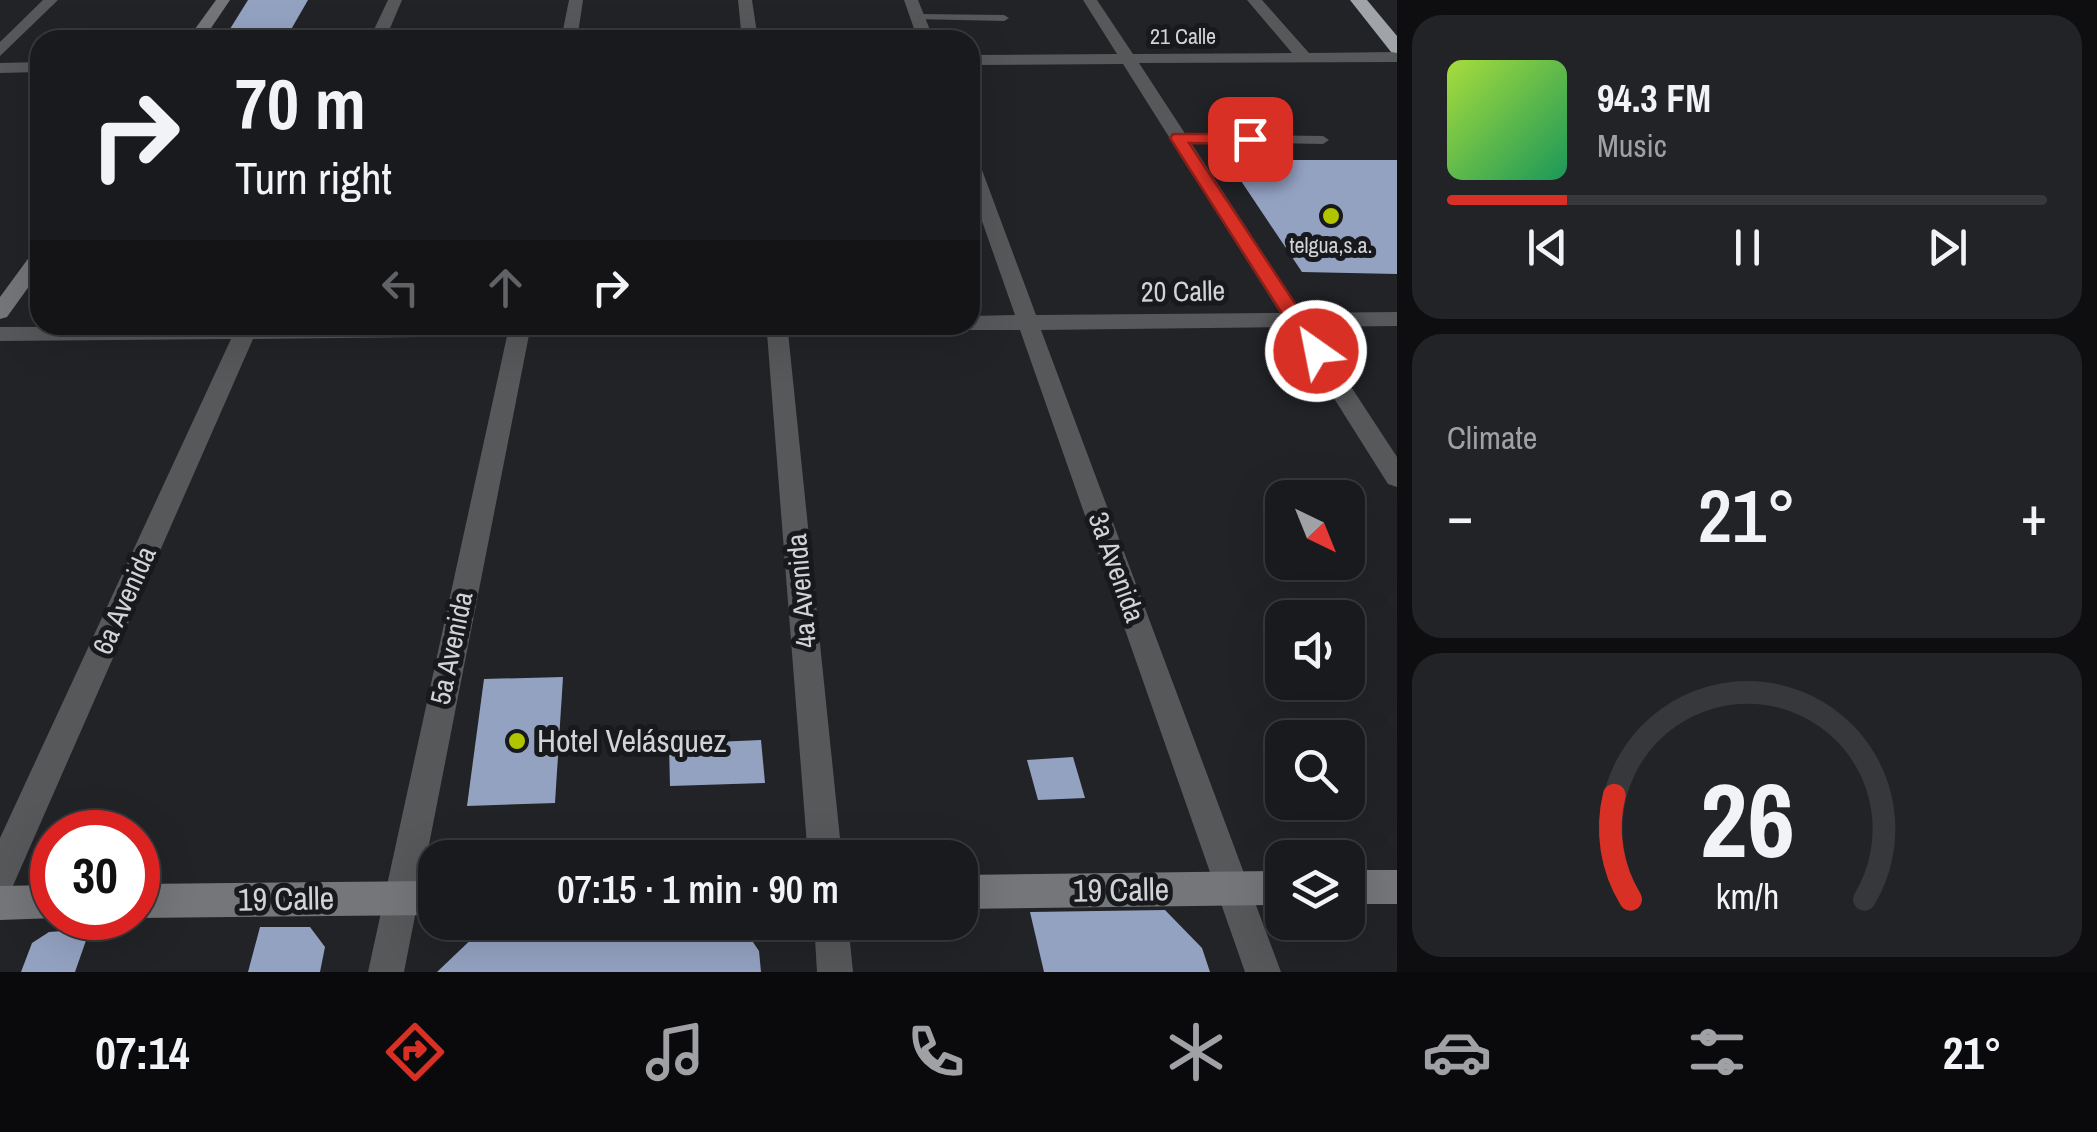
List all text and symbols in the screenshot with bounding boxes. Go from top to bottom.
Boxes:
street label: 21 Calle [1150,21,1216,51]
text: 70 m [235,57,366,151]
icon: right [70,70,200,200]
text: 94.3 FM [1597,73,1711,124]
pin [1208,97,1293,182]
icon: arrive [1223,112,1278,167]
text: Music [1597,124,1667,167]
text: Turn right [235,147,392,208]
marker: telgua,s.a. [1320,205,1342,227]
icon: previous [1520,220,1575,275]
icon: pause [1720,220,1775,275]
icon: next [1920,220,1975,275]
place label: telgua,s.a. [1289,230,1373,260]
icon: left [373,260,428,315]
icon: ahead [478,260,533,315]
icon: right [583,260,638,315]
street label: 20 Calle [1141,271,1225,311]
position arrow [1264,299,1368,403]
text: Climate [1447,416,1537,459]
text: 21° [1698,464,1796,565]
text: − [1447,478,1473,552]
text: + [2021,478,2047,552]
north arrow [1265,480,1365,580]
map controls [1265,480,1365,940]
street label: 3a Avenida [1080,507,1155,628]
street label: 4a Avenida [777,532,825,650]
street label: 6a Avenida [83,540,165,660]
street label: 5a Avenida [421,588,482,708]
button: sound [1265,600,1365,700]
place label: Hotel Velásquez [537,719,727,762]
button: search [1265,720,1365,820]
marker: Hotel Velásquez [506,730,528,752]
text: 26 [1700,749,1794,889]
speed limit sign: 30 [30,810,160,940]
button: layers [1265,840,1365,940]
text: 07:15 · 1 min · 90 m [557,864,839,915]
street label: 19 Calle [1072,867,1169,912]
text: km/h [1715,872,1779,920]
street label: 19 Calle [237,876,334,921]
icon: directions [380,1017,450,1087]
icon: music [640,1017,710,1087]
icon: phone [901,1017,971,1087]
icon: climate [1161,1017,1231,1087]
icon: car [1422,1017,1492,1087]
icon: filters [1682,1017,1752,1087]
text: 07:14 [95,1022,190,1083]
text: 21° [1943,1022,2002,1083]

